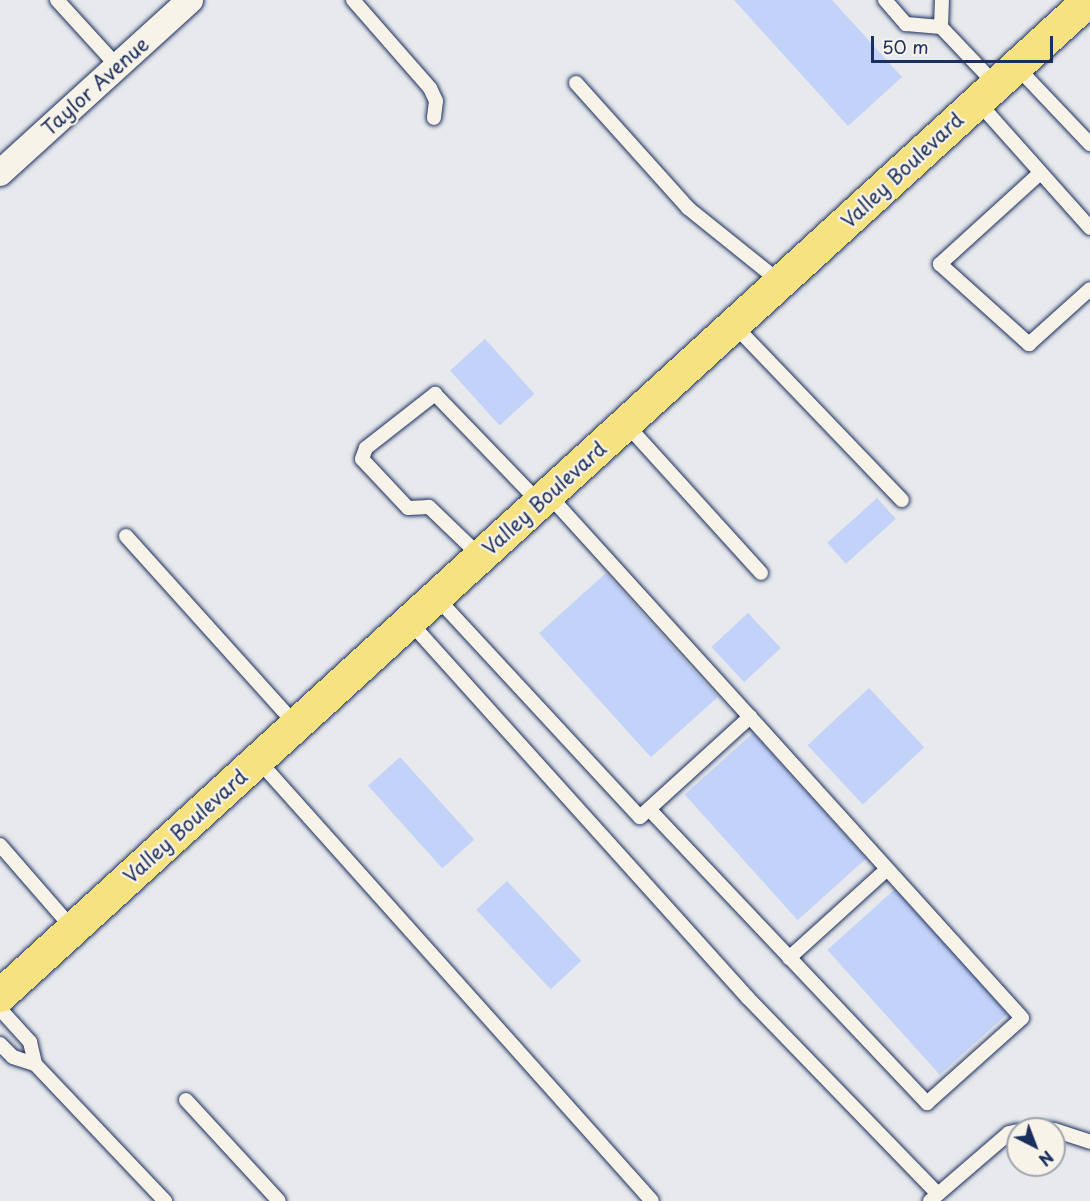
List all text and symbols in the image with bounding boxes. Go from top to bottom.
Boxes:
scale bar [874,24,1056,62]
street label: Taylor Avenue [36,32,154,140]
text: 50 m [882,33,929,60]
street label: Valley Boulevard [836,107,968,233]
street label: Valley Boulevard [477,436,611,560]
street label: Valley Boulevard [118,764,252,888]
north arrow [1006,1117,1066,1177]
text: N [1034,1146,1059,1172]

